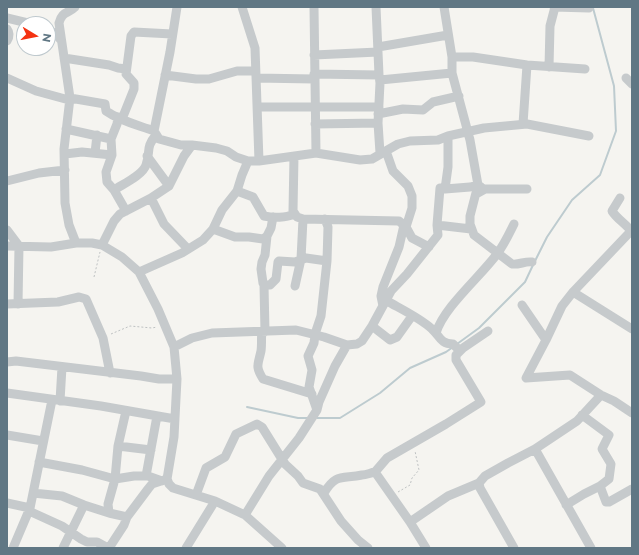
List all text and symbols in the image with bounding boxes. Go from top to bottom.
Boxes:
north arrow [16,16,56,56]
text: N [39,32,54,43]

